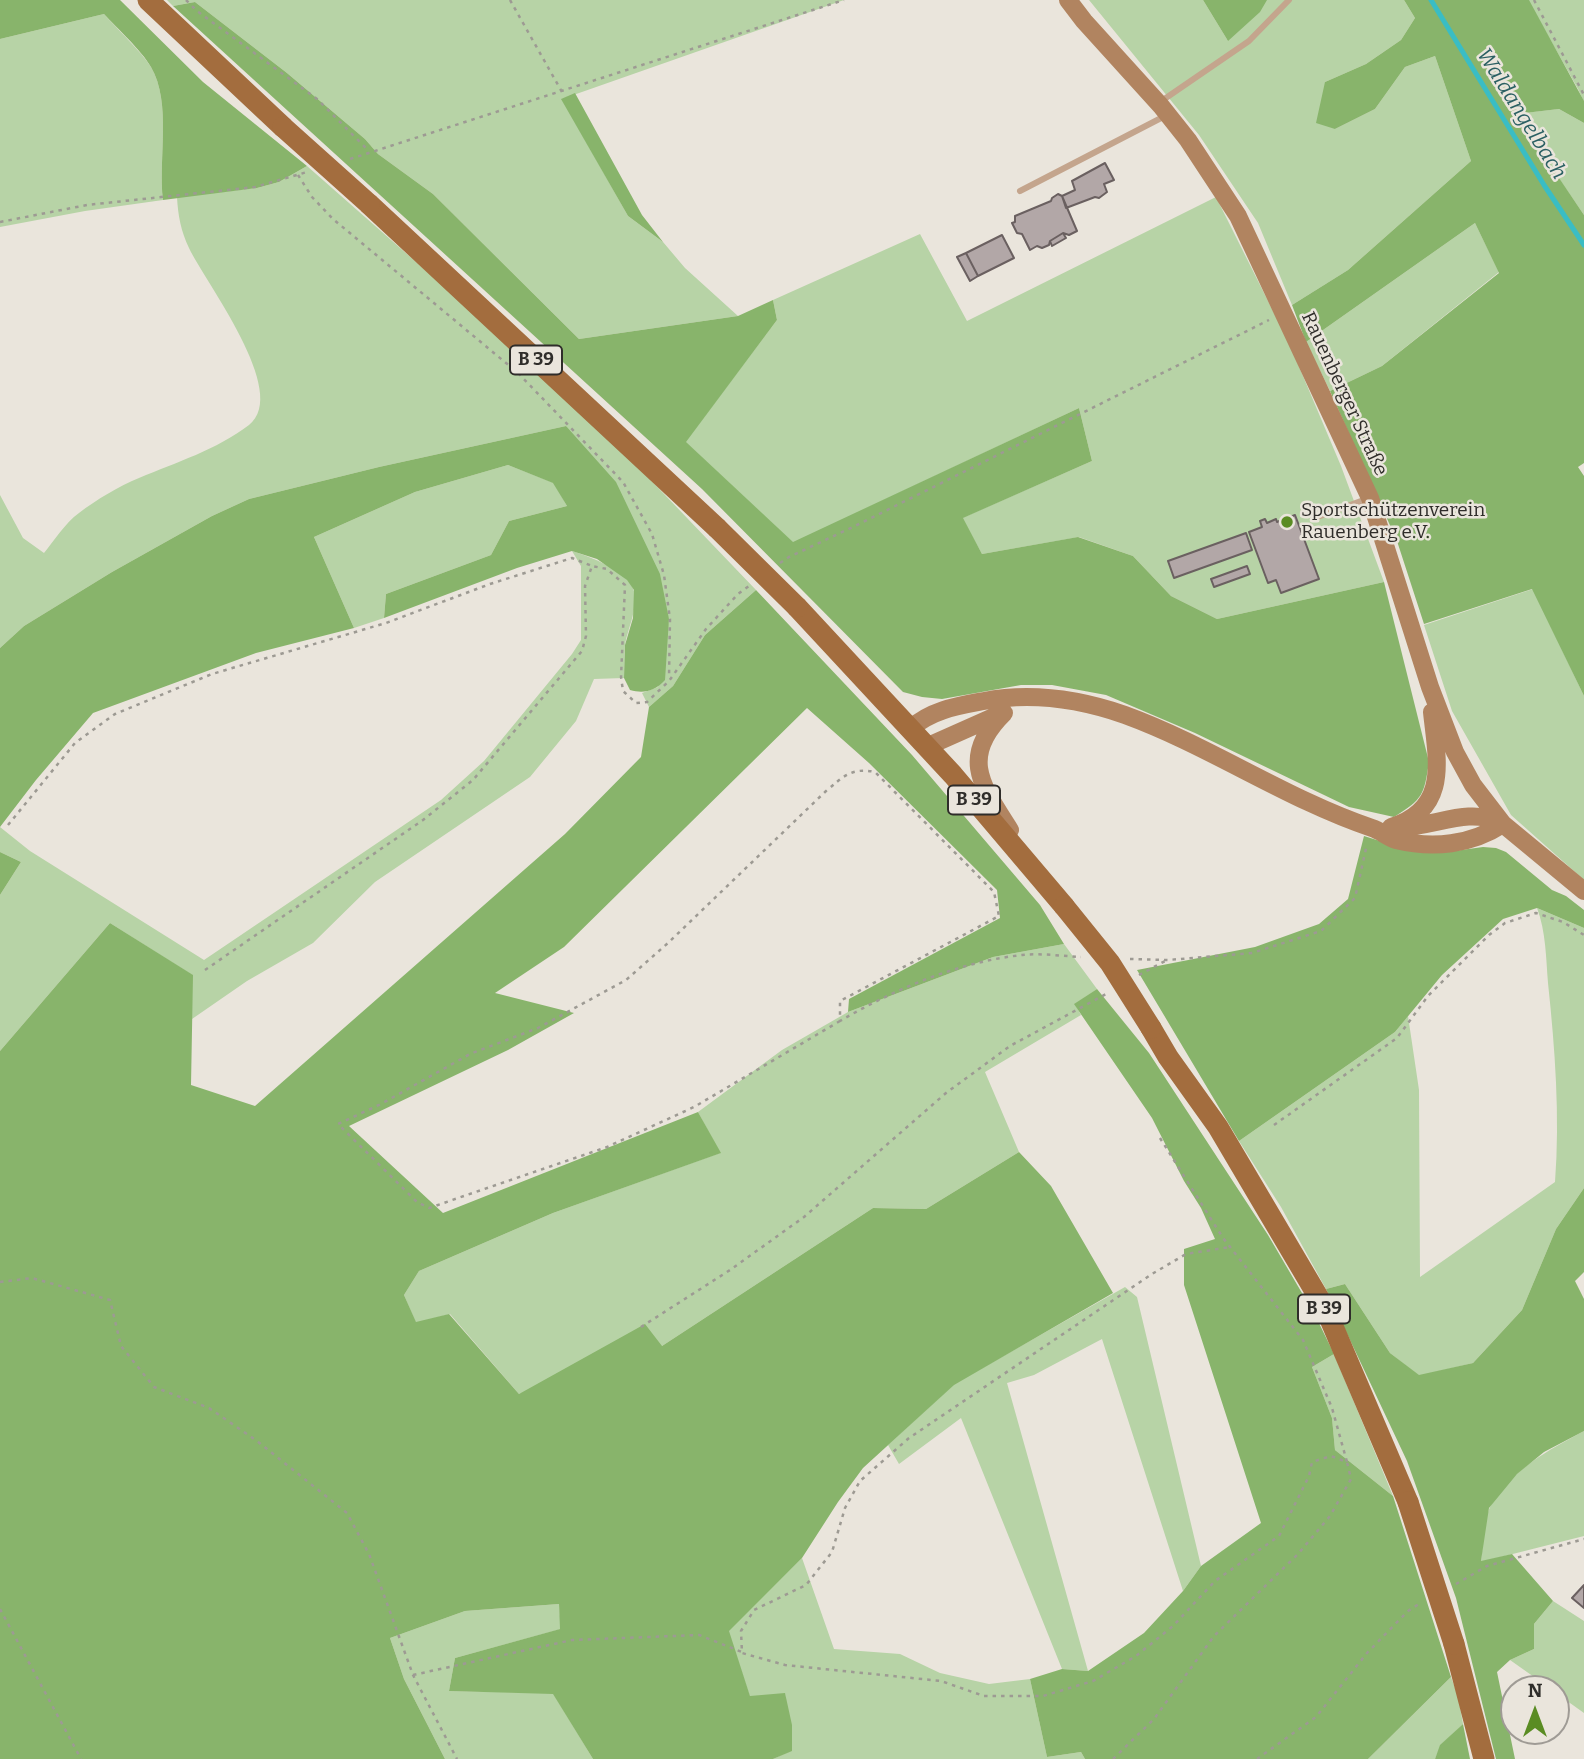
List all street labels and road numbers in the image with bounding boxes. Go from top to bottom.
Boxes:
street label: Rauenberger Straße [1296,309,1392,479]
road number: B 39 [510,346,562,374]
road number: B 39 [948,786,1000,814]
road number: B 39 [1298,1294,1350,1324]

